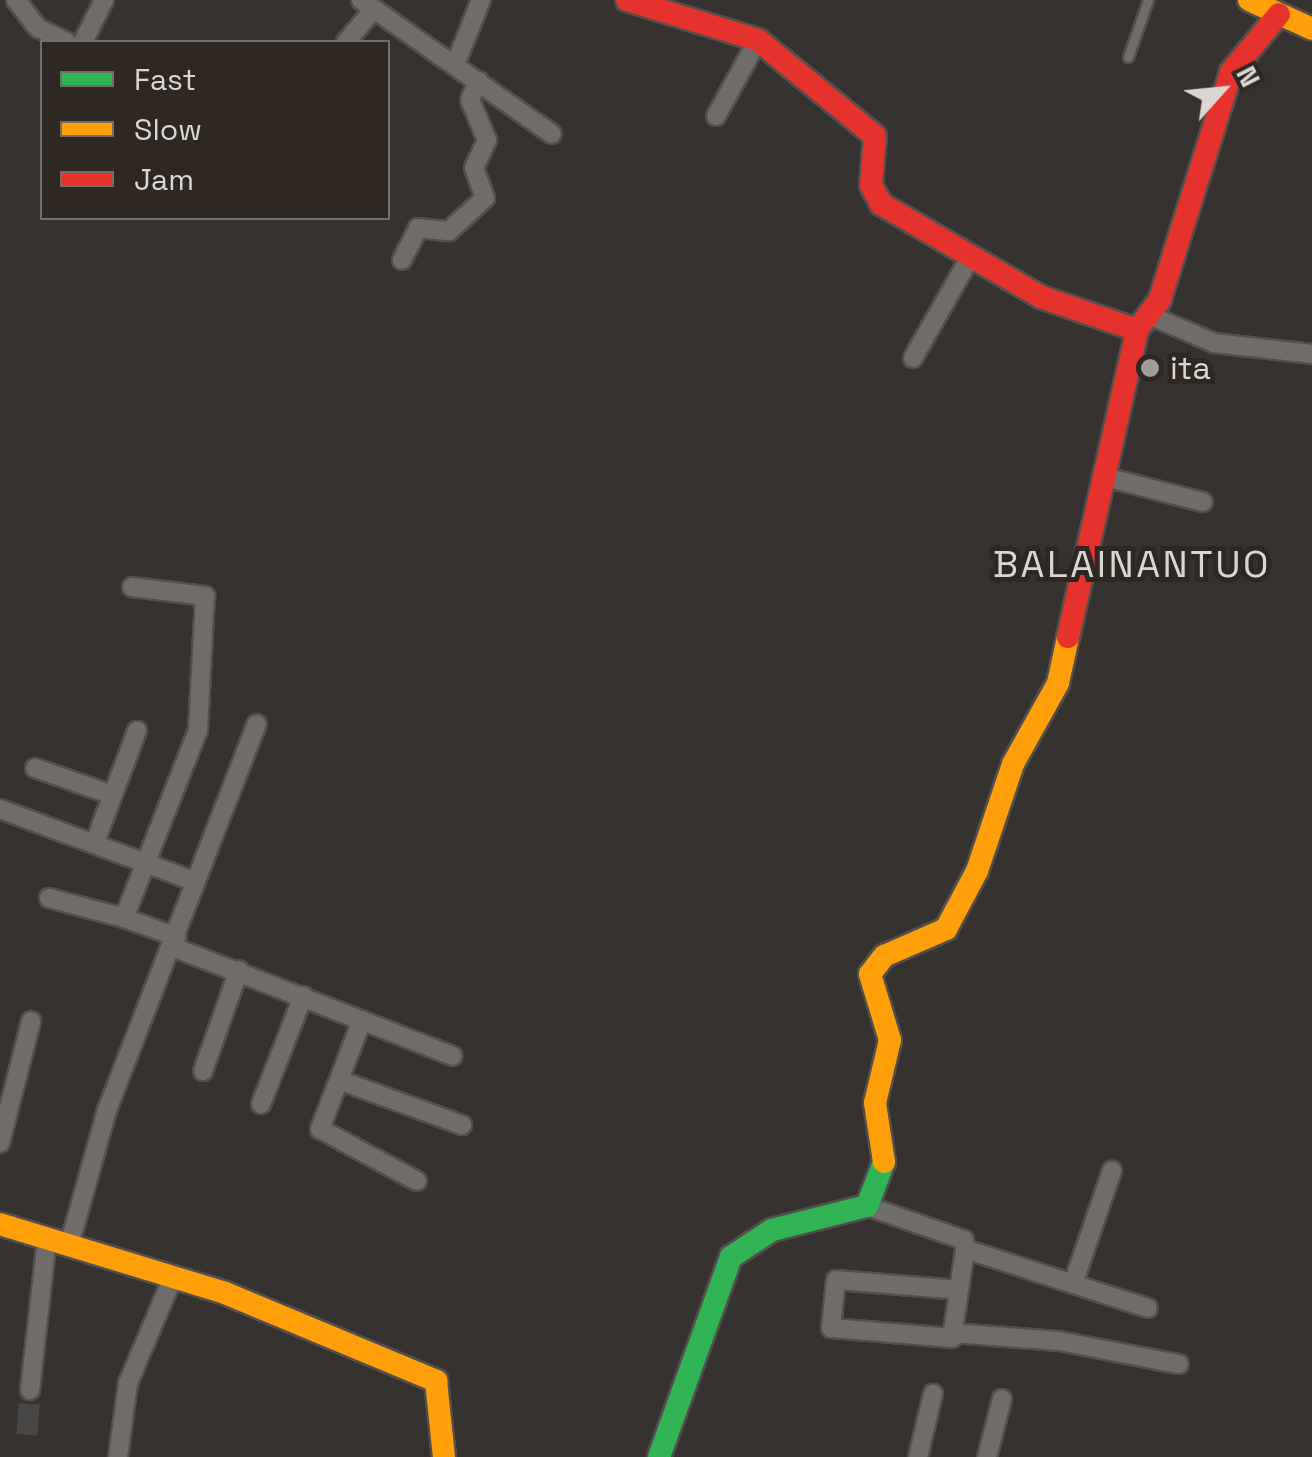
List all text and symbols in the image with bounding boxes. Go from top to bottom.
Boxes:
legend [40,40,390,220]
north arrow [1172,40,1272,140]
text: Fast [134,60,196,99]
text: N [1228,60,1269,93]
text: Slow [134,110,202,149]
text: Jam [134,160,194,199]
place label: ita [1170,349,1211,387]
marker: ita [1139,357,1161,379]
district label: BALAINANTUO [993,542,1271,588]

